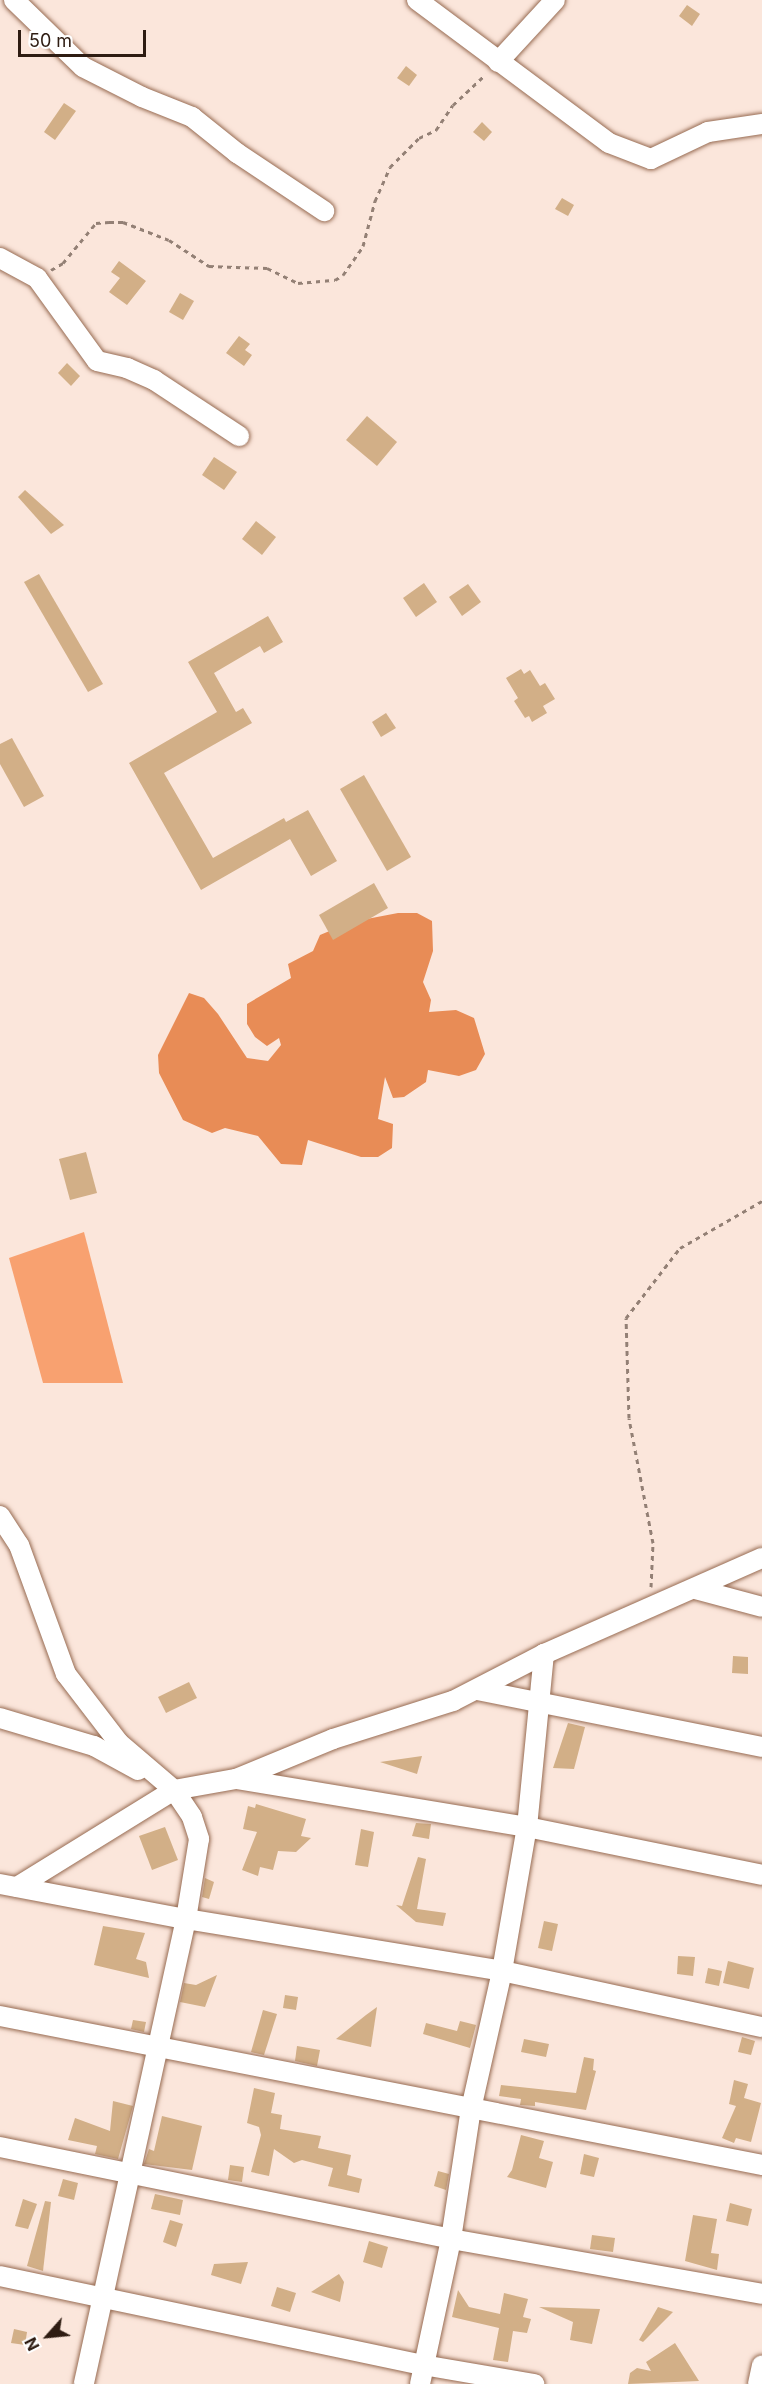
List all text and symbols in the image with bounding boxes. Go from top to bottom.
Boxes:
scale bar [21,18,148,56]
text: 50 m [29,30,72,51]
north arrow [18,2306,78,2366]
text: N [20,2334,44,2354]

